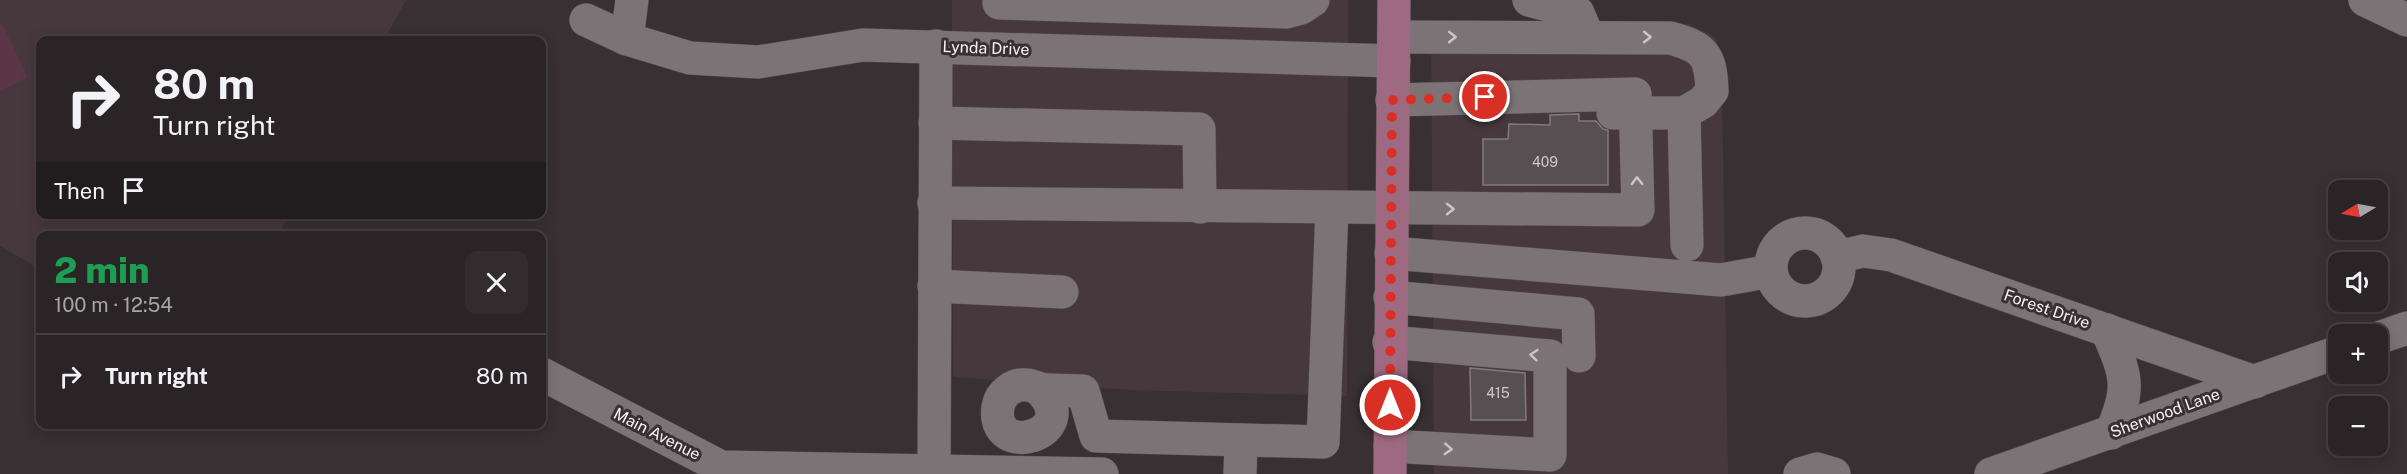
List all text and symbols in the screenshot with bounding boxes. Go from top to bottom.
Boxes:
one-way arrow [1448,31,1457,43]
one-way arrow [1643,31,1652,43]
street label: Lynda Drive [942,37,1030,59]
text: 80 m [153,59,255,108]
icon: right [54,60,132,138]
pin [1459,71,1510,122]
icon: arrive [1468,80,1501,113]
text: Turn right [153,109,276,141]
house number: 409 [1532,154,1558,170]
icon: arrive [117,174,150,207]
one-way arrow [1631,177,1643,186]
text: Then [54,178,105,204]
north arrow [2328,180,2388,240]
map controls [2328,180,2388,456]
one-way arrow [1446,203,1455,215]
text: 2 min [54,249,150,291]
button: close [465,251,528,314]
button: sound [2328,252,2388,312]
street label: Forest Drive [2001,285,2093,333]
text: 100 m · 12:54 [54,293,173,317]
button: + [2328,324,2388,384]
one-way arrow [1530,349,1539,362]
icon: right [54,360,87,393]
text: Turn right [105,363,208,389]
text: 80 m [476,363,528,389]
position arrow [1358,373,1422,437]
street label: Sherwood Lane [2108,384,2222,442]
house number: 415 [1486,385,1510,401]
button: − [2328,396,2388,456]
street label: Main Avenue [610,404,704,464]
one-way arrow [1444,443,1453,456]

